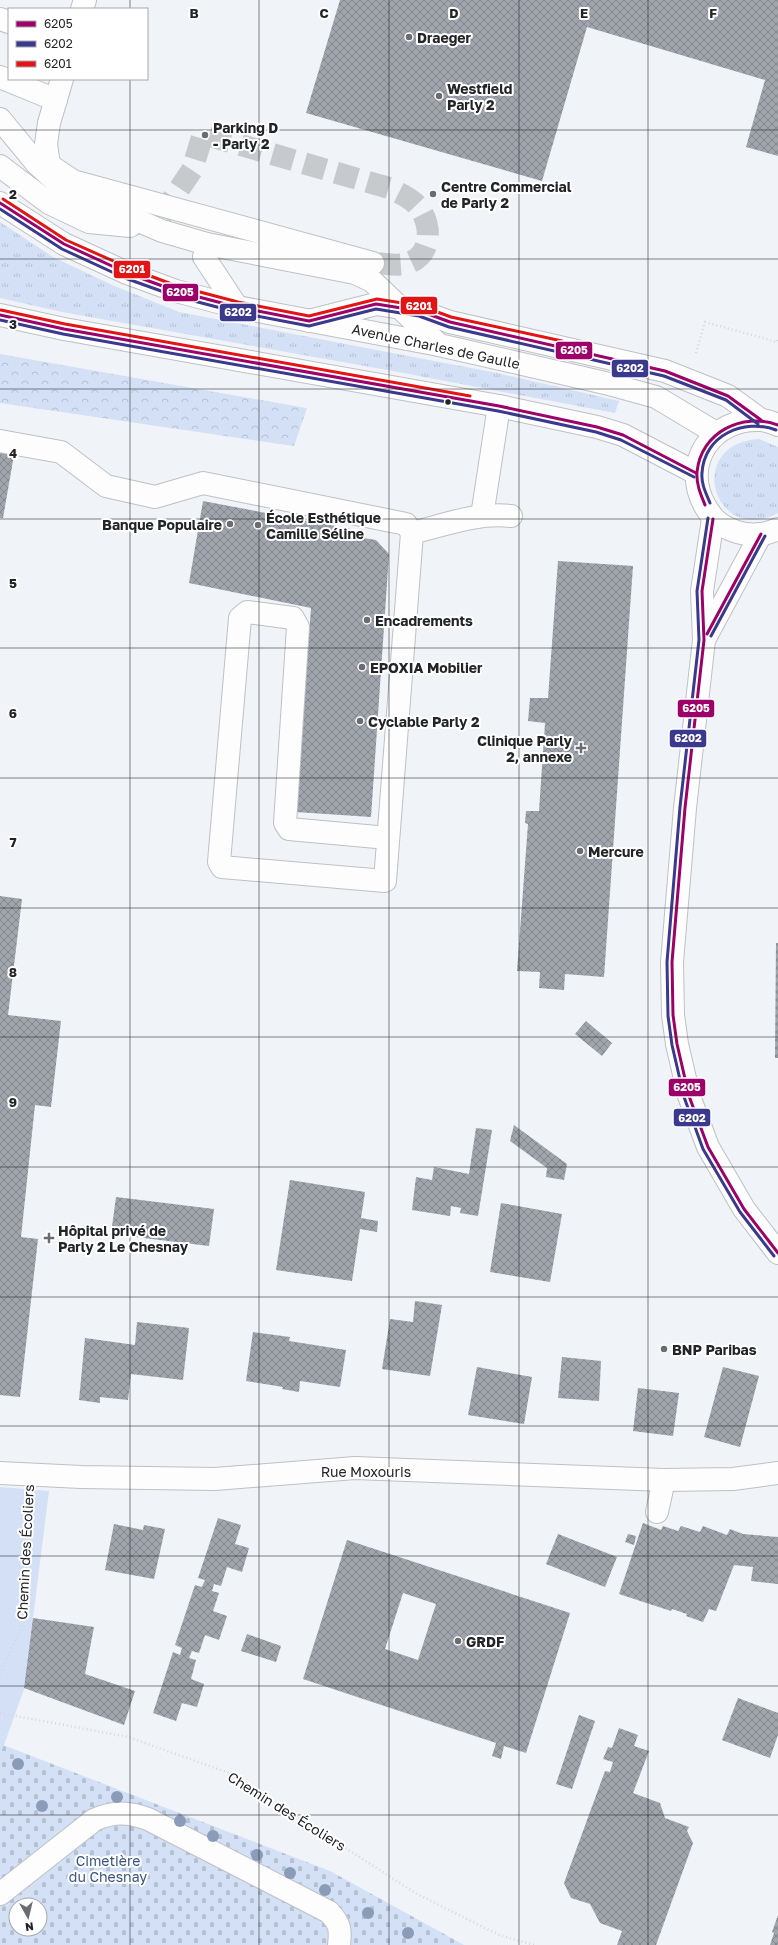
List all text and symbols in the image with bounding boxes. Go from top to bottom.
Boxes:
text: B [189,5,199,21]
text: C [319,5,329,21]
text: D [449,5,459,21]
text: E [580,5,588,21]
text: F [709,5,717,21]
legend [8,8,148,80]
text: 6205 [44,16,73,31]
place label: Draeger [417,29,472,46]
marker: Draeger [404,32,414,42]
text: 6202 [44,36,73,51]
text: 6201 [44,56,72,71]
place label: Westfield Parly 2 [447,80,512,113]
marker: Westfield Parly 2 [434,91,444,101]
place label: Parking D - Parly 2 [213,119,278,152]
marker: Parking D - Parly 2 [200,130,210,140]
place label: Centre Commercial de Parly 2 [441,178,572,211]
text: 2 [9,186,17,202]
marker: Centre Commercial de Parly 2 [428,189,438,199]
line badge: 6201 [113,260,151,279]
text: 6201 [119,262,146,275]
line badge: 6205 [162,283,199,302]
text: 6205 [166,285,194,298]
line badge: 6201 [400,296,438,315]
text: 6201 [406,299,433,312]
line badge: 6202 [219,303,257,322]
text: 6202 [224,305,252,318]
text: 3 [9,316,17,332]
street label: Avenue Charles de Gaulle [350,320,522,372]
line badge: 6205 [555,341,593,360]
text: 6205 [560,343,588,356]
line badge: 6202 [611,359,649,378]
text: 6202 [616,361,644,374]
unlabelled marker [443,397,453,407]
text: 4 [9,445,17,461]
place label: École Esthétique Camille Séline [266,509,381,542]
place label: Banque Populaire [102,516,222,533]
marker: Banque Populaire [225,519,235,529]
marker: École Esthétique Camille Séline [253,520,263,530]
text: 5 [9,575,17,591]
place label: Encadrements [375,612,473,629]
marker: Encadrements [362,615,372,625]
place label: EPOXIA Mobilier [370,659,483,676]
marker: EPOXIA Mobilier [357,662,367,672]
line badge: 6205 [677,699,715,718]
text: 6205 [682,701,710,714]
text: 6 [9,705,17,721]
place label: Cyclable Parly 2 [368,713,480,730]
marker: Cyclable Parly 2 [355,716,365,726]
line badge: 6202 [669,729,707,748]
text: 6202 [674,731,702,744]
place label: Clinique Parly 2, annexe [477,732,573,765]
marker: Clinique Parly 2, annexe [575,742,587,754]
text: 7 [9,834,17,850]
place label: Mercure [588,843,644,860]
marker: Mercure [575,846,585,856]
text: 8 [9,964,17,980]
line badge: 6205 [668,1078,706,1097]
text: 6205 [673,1080,701,1093]
text: 9 [9,1094,17,1110]
line badge: 6202 [673,1108,711,1127]
text: 6202 [678,1111,706,1124]
place label: Hôpital privé de Parly 2 Le Chesnay [58,1222,189,1255]
marker: Hôpital privé de Parly 2 Le Chesnay [43,1232,55,1244]
place label: BNP Paribas [672,1341,757,1358]
marker: BNP Paribas [659,1344,669,1354]
street label: Rue Moxouris [321,1463,411,1480]
street label: Chemin des Écoliers [13,1484,37,1620]
place label: GRDF [466,1633,504,1650]
marker: GRDF [453,1636,463,1646]
street label: Chemin des Écoliers [225,1768,349,1854]
park label: Cimetière du Chesnay [69,1852,147,1885]
north arrow [8,1897,48,1937]
text: N [24,1920,35,1934]

